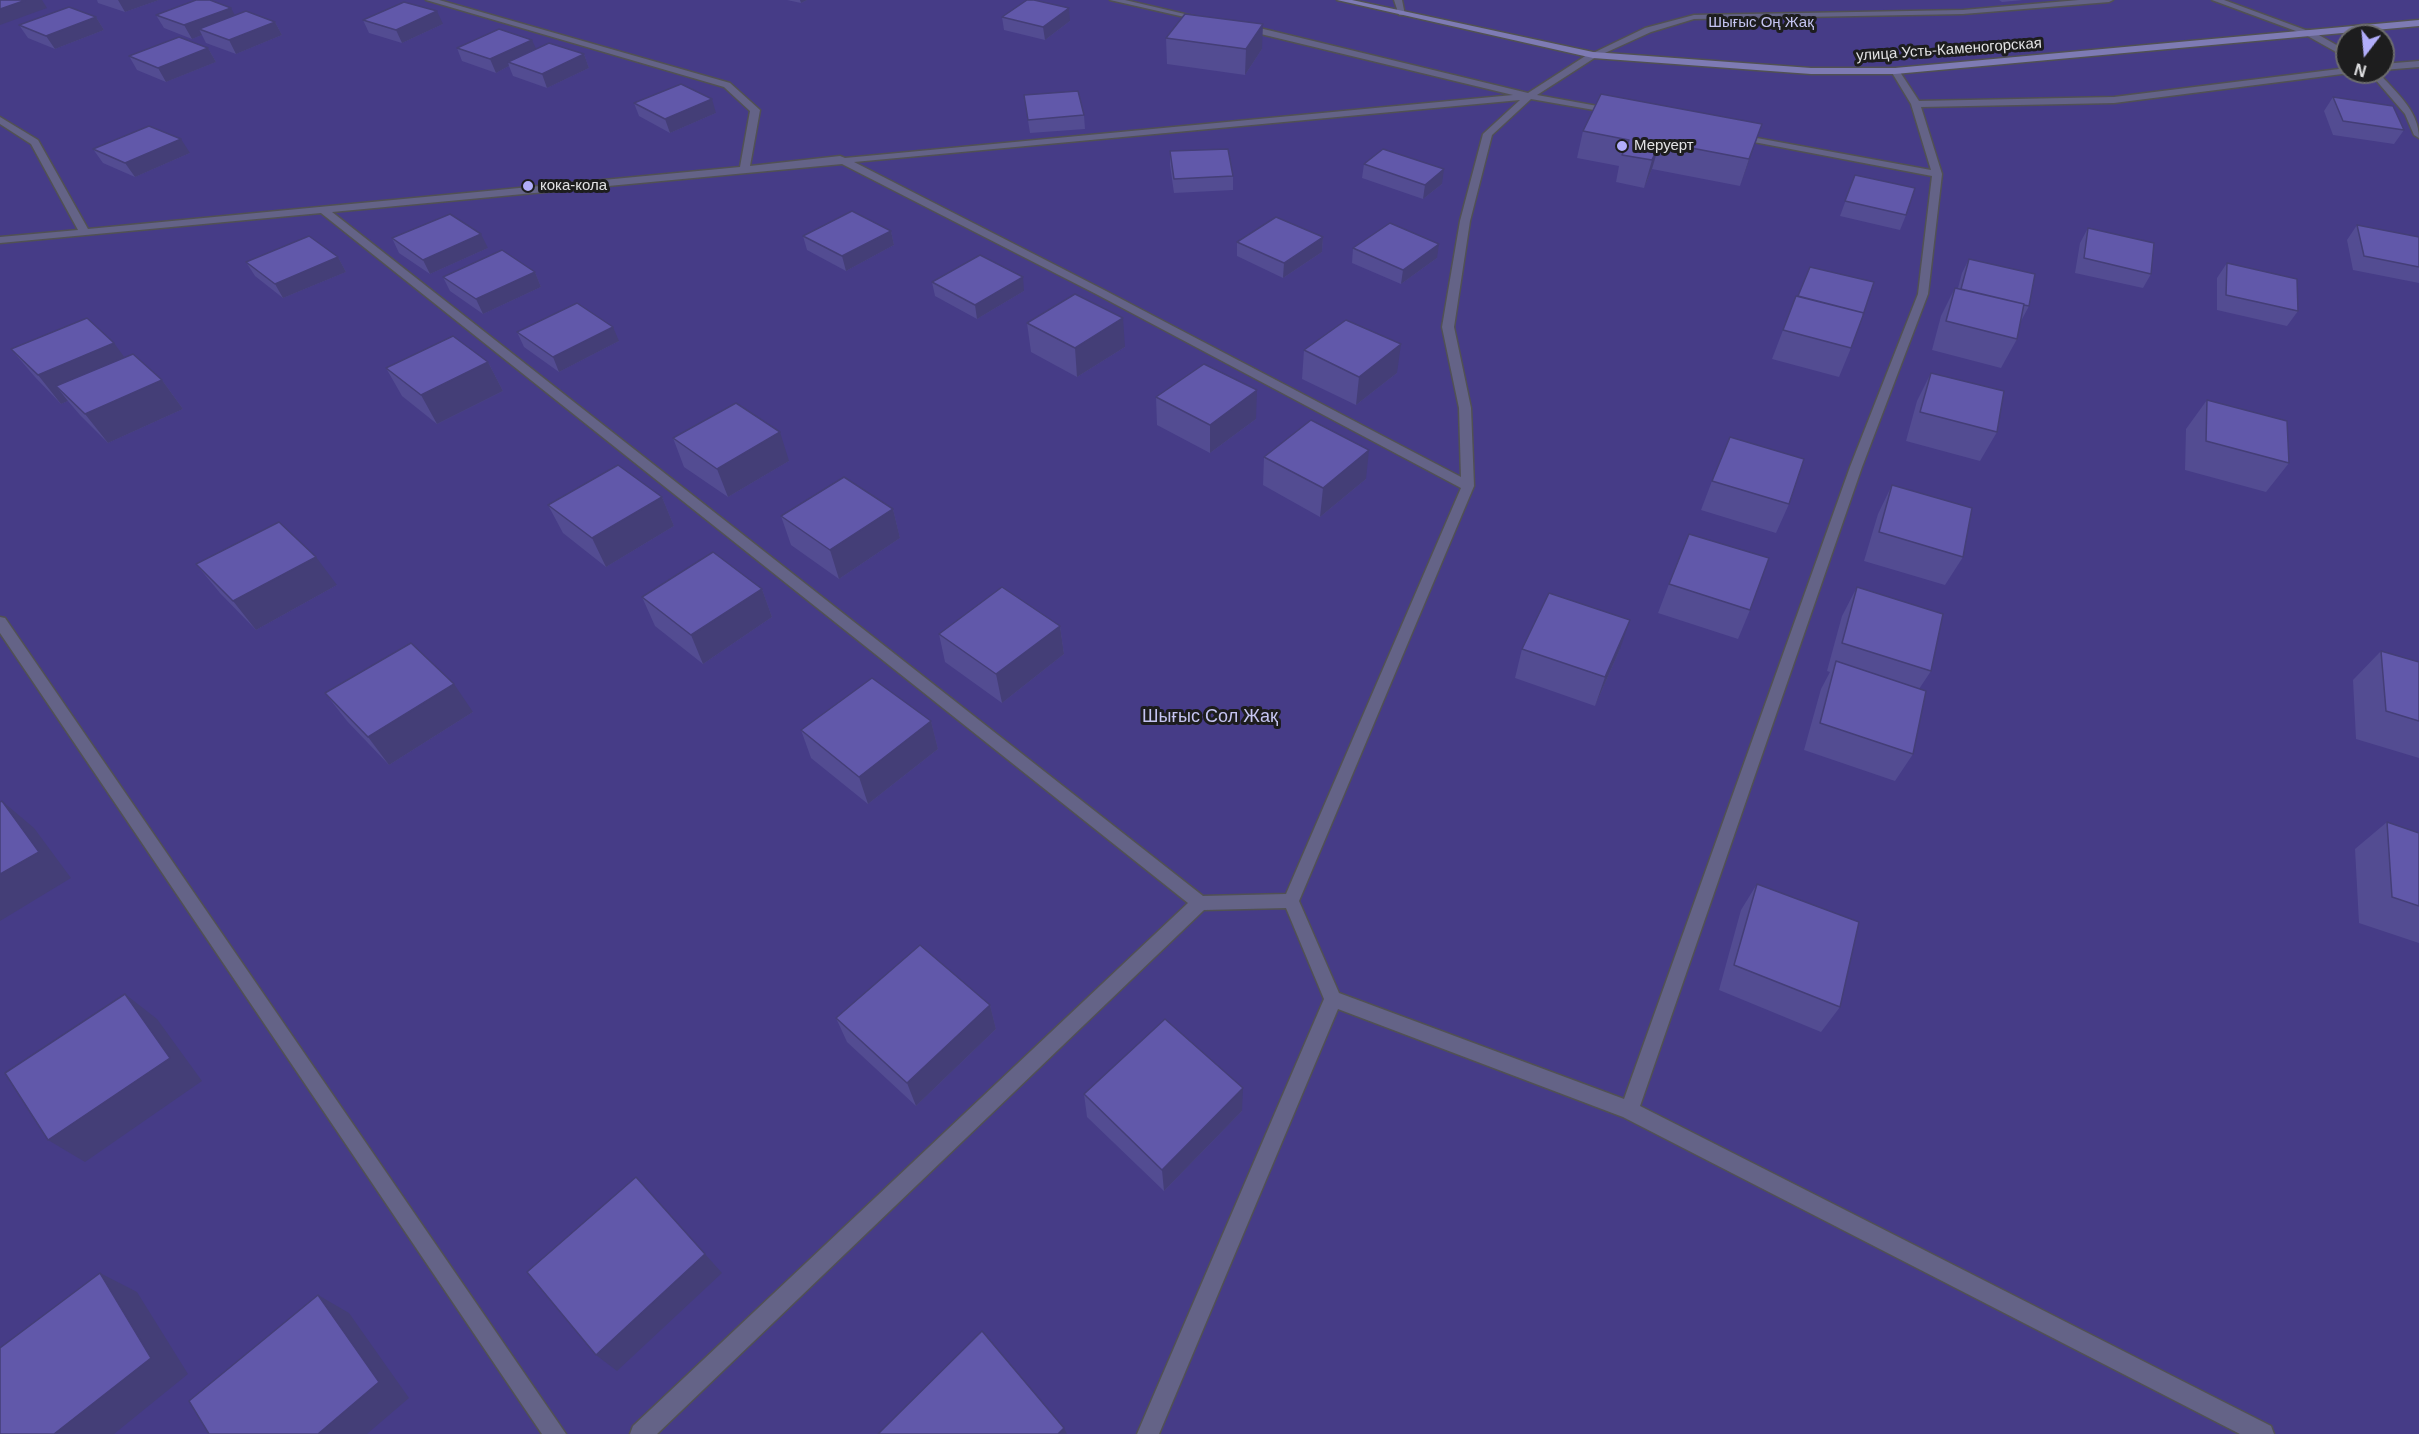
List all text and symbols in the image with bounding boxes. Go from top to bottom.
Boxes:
park label: Шығыс Оң Жақ [1708,14,1814,32]
north arrow [2335,24,2395,84]
street label: улица Усть-Каменогорская [1856,35,2042,65]
text: N [2353,60,2368,80]
place label: Меруерт [1634,137,1694,155]
marker: Меруерт [1615,139,1629,153]
place label: кока-кола [540,177,607,195]
marker: кока-кола [521,179,535,193]
park label: Шығыс Сол Жақ [1142,706,1278,728]

